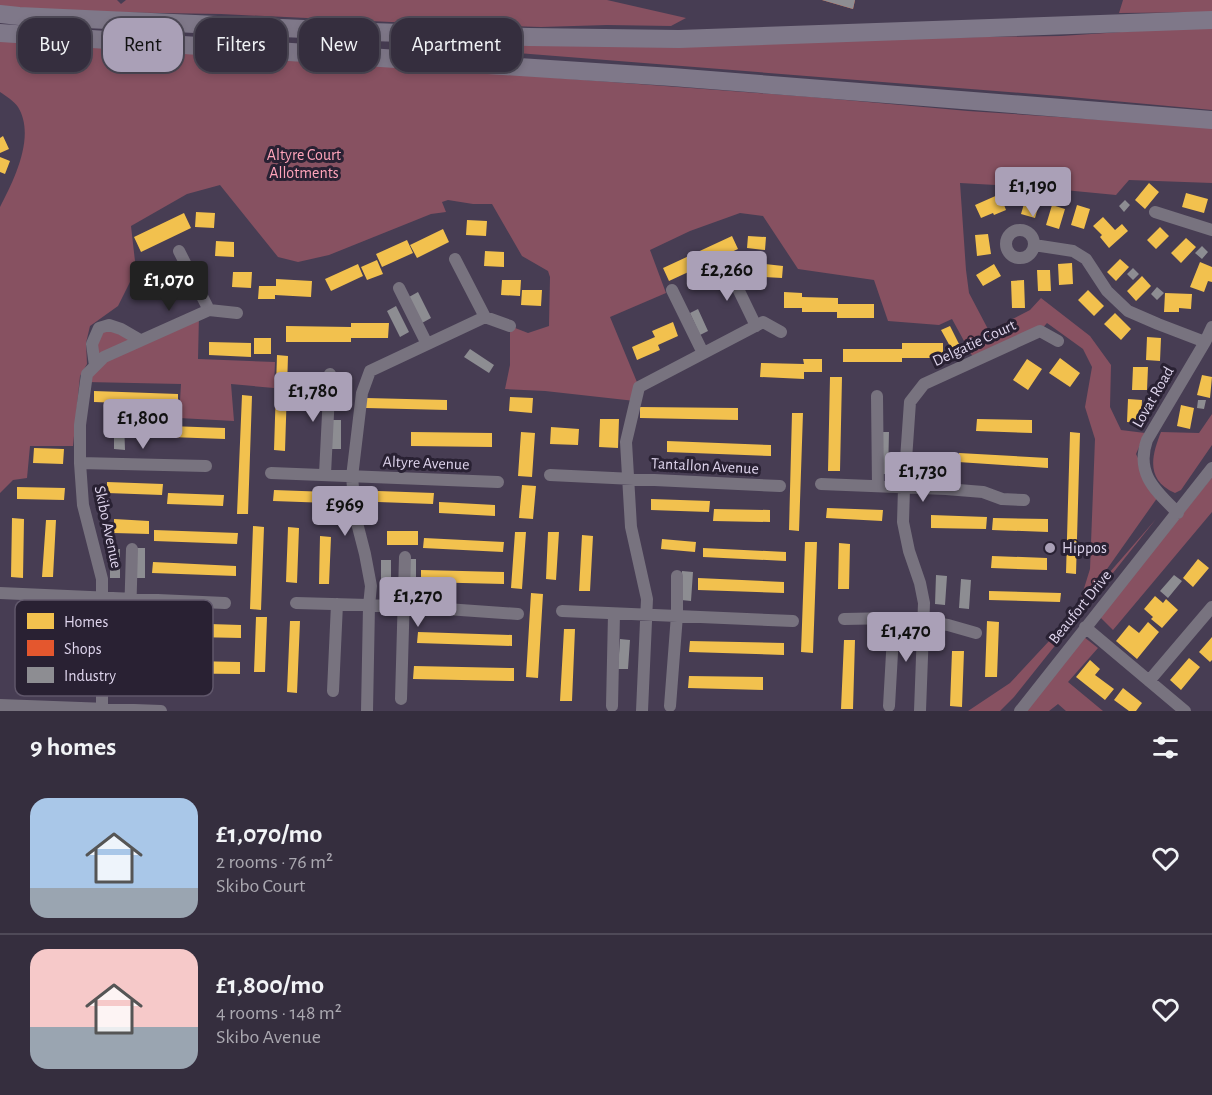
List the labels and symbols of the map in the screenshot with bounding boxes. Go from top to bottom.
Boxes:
park label: Altyre Court Allotments [267,147,341,181]
pin: £1,190 [984,167,1082,218]
pin: £2,260 [678,251,776,302]
pin: £1,070 [120,261,218,312]
street label: Delgatie Court [930,317,1018,369]
street label: Lovat Road [1129,364,1177,430]
pin: £1,780 [264,372,362,423]
pin: £1,800 [94,399,192,450]
pin: £1,730 [874,452,972,503]
street label: Altyre Avenue [382,453,470,474]
street label: Tantallon Avenue [651,455,759,477]
street label: Skibo Avenue [91,484,125,570]
pin: £969 [309,486,381,537]
place label: Hippos [1062,540,1107,556]
marker: Hippos [1043,541,1057,555]
street label: Beaufort Drive [1046,567,1114,647]
pin: £1,270 [369,577,467,628]
legend [15,600,213,696]
pin: £1,470 [857,612,955,663]
text: Homes [64,614,108,630]
text: Shops [64,641,102,657]
text: Industry [64,668,116,685]

